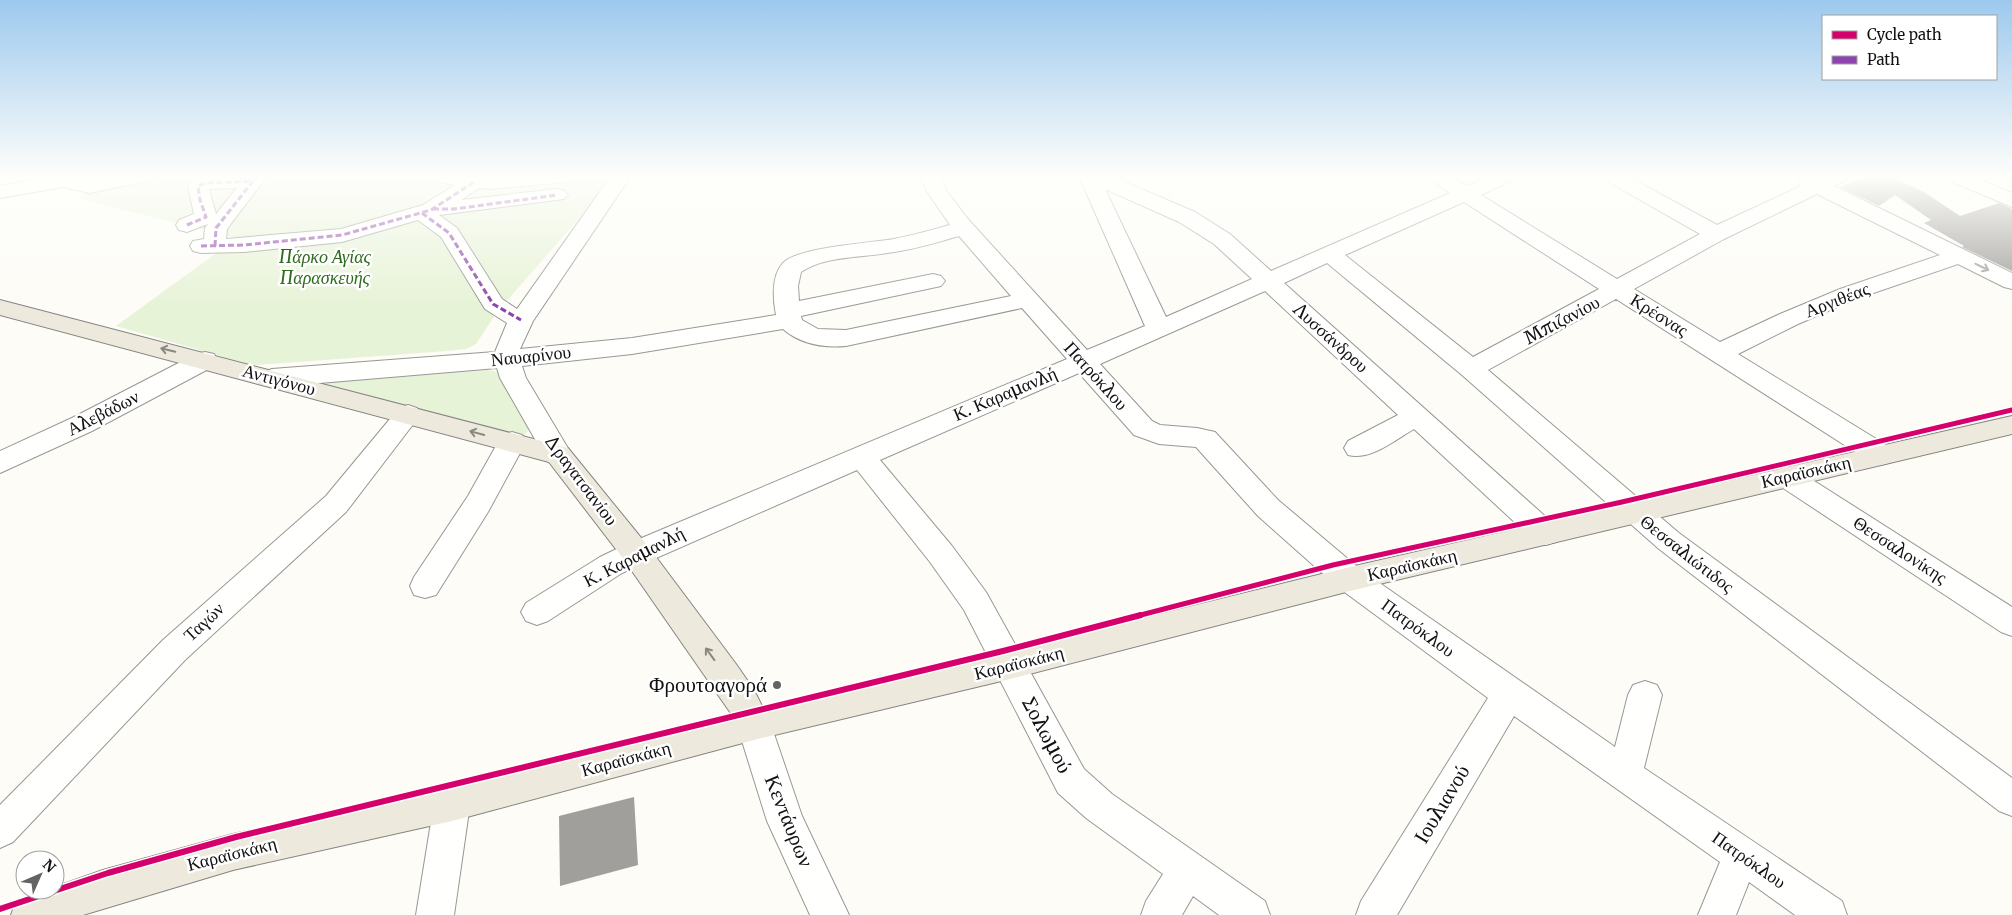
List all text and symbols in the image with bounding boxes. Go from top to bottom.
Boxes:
legend [1822,15,1997,80]
text: Cycle path [1867,25,1942,44]
text: Path [1867,50,1900,69]
park label: Πάρκο Αγίας Παρασκευής [279,245,372,289]
one-way arrow [1974,263,1989,272]
street label: Αργιθέας [1801,277,1872,322]
street label: Κρέσνας [1626,288,1692,341]
street label: Μπιζανίου [1520,290,1604,349]
street label: Λυσσάνδρου [1288,297,1374,377]
street label: Πατρόκλου [1059,336,1133,415]
street label: Ναυαρίνου [490,340,572,371]
one-way arrow [160,345,176,355]
street label: Αντιγόνου [240,359,318,400]
street label: Κ. Καραμανλή [949,361,1060,426]
street label: Αλεβάδων [63,385,143,441]
one-way arrow [469,428,485,437]
street label: Δραγατσανίου [540,430,623,530]
street label: Καραϊσκάκη [1759,450,1853,493]
street label: Θεσσαλιώτιδος [1636,510,1739,598]
street label: Θεσσαλονίκης [1849,511,1952,588]
street label: Κ. Καραμανλή [579,521,688,592]
street label: Καραϊσκάκη [1365,543,1459,586]
street label: Πατρόκλου [1377,593,1460,662]
street label: Ταγών [179,597,229,646]
street label: Καραϊσκάκη [972,640,1066,685]
one-way arrow [705,647,715,661]
place label: Φρουτοαγορά [649,671,767,698]
marker: Φρουτοαγορά [771,679,783,691]
street label: Σολωμού [1016,692,1079,778]
street label: Καραϊσκάκη [579,736,673,781]
street label: Ιουλιανού [1408,759,1476,848]
street label: Κεντάυρων [759,771,820,871]
street label: Πατρόκλου [1708,826,1791,893]
street label: Καραϊσκάκη [185,831,279,876]
north arrow [15,850,65,900]
text: N [39,856,59,876]

